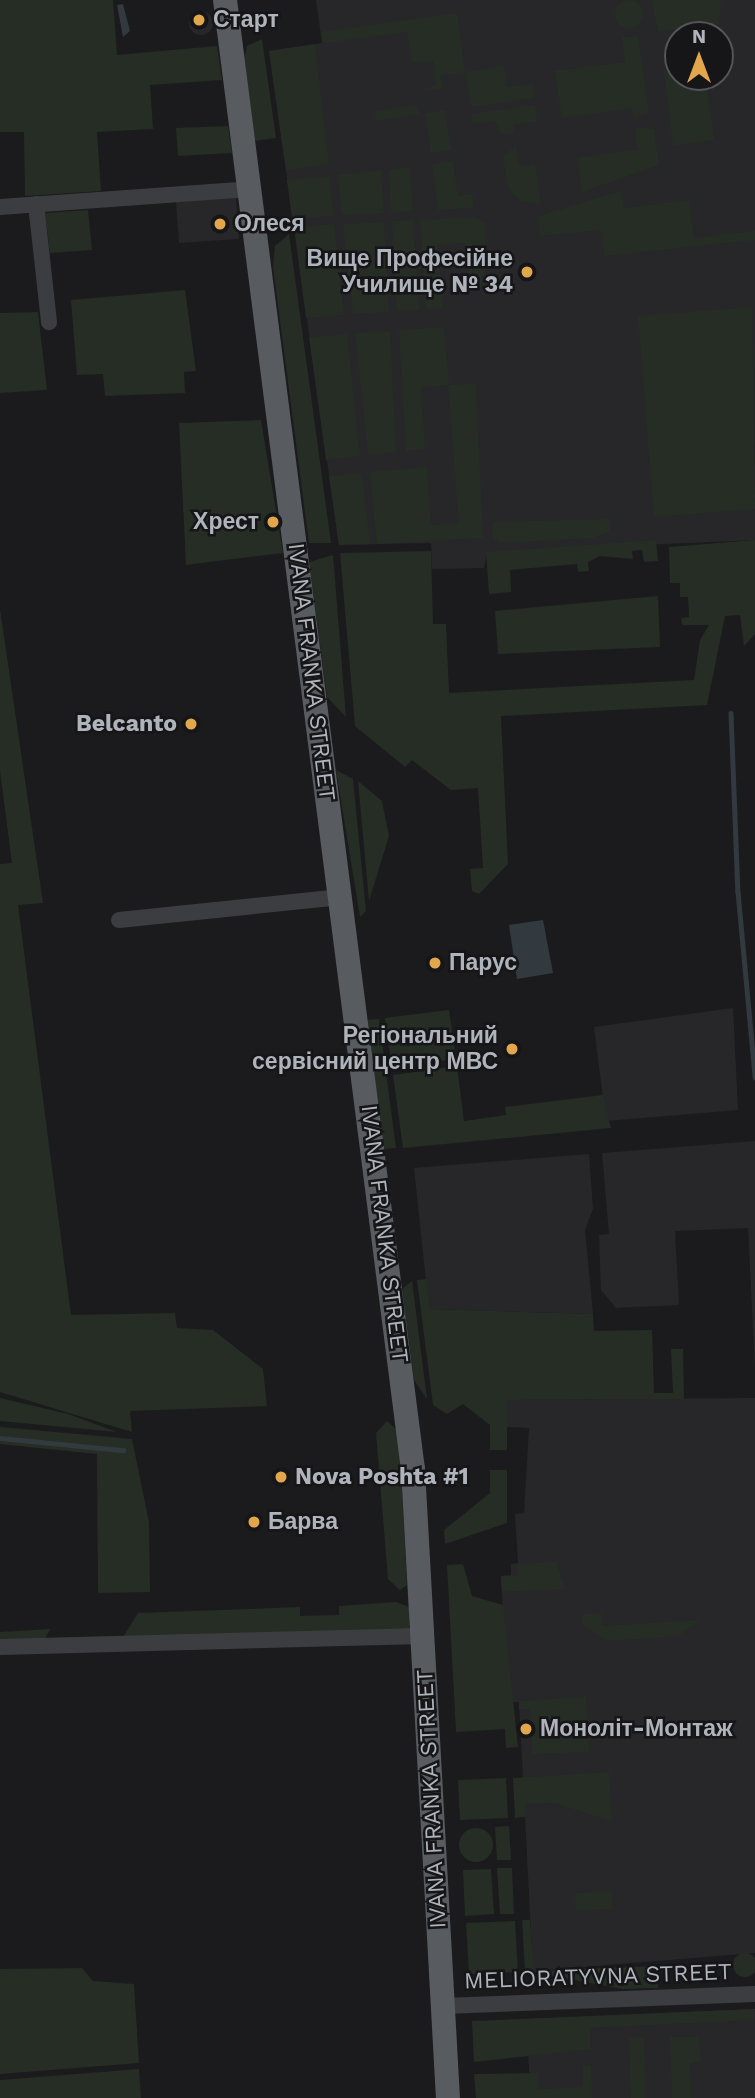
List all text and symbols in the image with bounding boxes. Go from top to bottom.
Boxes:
place label: Старт [213,6,279,34]
marker: Старт [191,12,207,28]
north arrow [664,21,734,91]
text: N [692,25,706,48]
place label: Олеся [234,210,305,238]
marker: Олеся [212,216,228,232]
place label: Вище Професійне Училище № 34 [307,245,513,299]
marker: Вище Професійне Училище № 34 [519,264,535,280]
place label: Хрест [193,508,259,536]
marker: Хрест [265,514,281,530]
street label: IVANA FRANKA STREET [281,541,341,803]
place label: Belcanto [76,710,177,738]
marker: Belcanto [183,716,199,732]
place label: Парус [449,949,517,977]
marker: Парус [427,955,443,971]
place label: Регіональний сервісний центр МВС [252,1022,498,1076]
marker: Регіональний сервісний центр МВС [504,1041,520,1057]
street label: IVANA FRANKA STREET [354,1103,414,1365]
place label: Nova Poshta #1 [295,1463,469,1491]
marker: Nova Poshta #1 [273,1469,289,1485]
place label: Барва [268,1508,338,1536]
marker: Барва [246,1514,262,1530]
street label: IVANA FRANKA STREET [411,1668,453,1930]
place label: Моноліт-Монтаж [540,1715,732,1743]
marker: Моноліт-Монтаж [518,1721,534,1737]
street label: MELIORATYVNA STREET [463,1959,733,1995]

